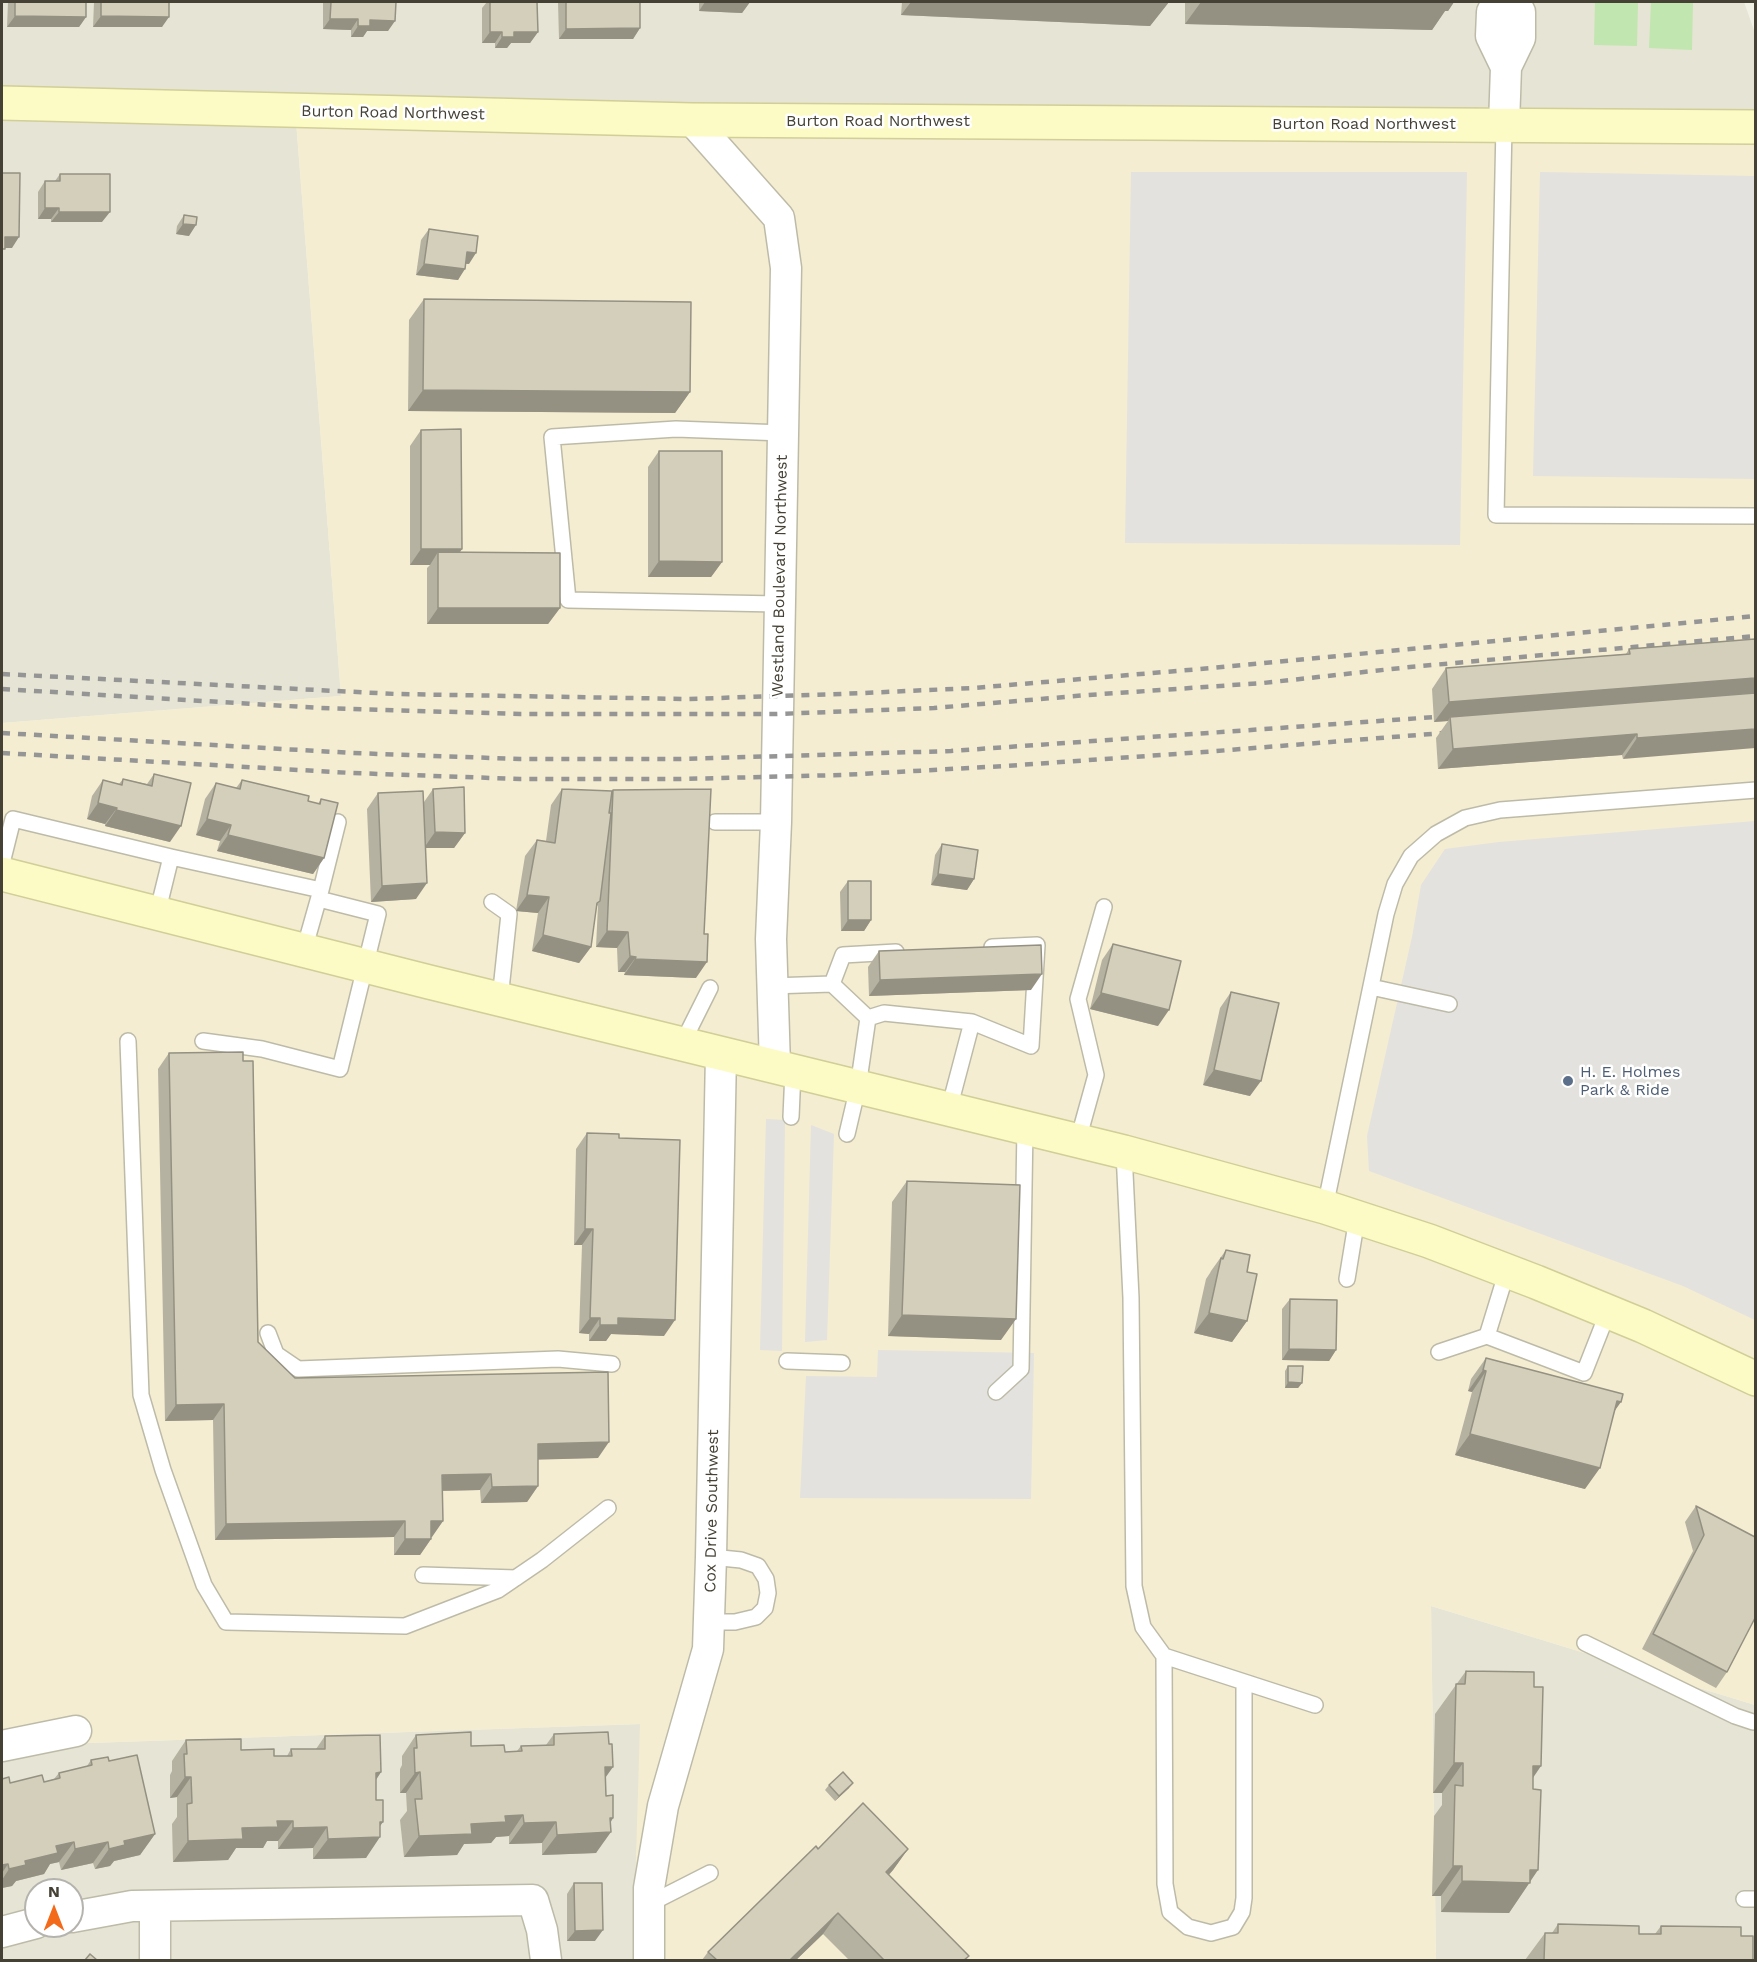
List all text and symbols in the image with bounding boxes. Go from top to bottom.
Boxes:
street label: Burton Road Northwest [301,102,485,124]
street label: Burton Road Northwest [786,111,970,131]
street label: Burton Road Northwest [1272,114,1456,134]
street label: Westland Boulevard Northwest [768,455,792,697]
place label: H. E. Holmes Park & Ride [1580,1062,1680,1100]
marker: H. E. Holmes Park & Ride [1561,1074,1575,1088]
street label: Cox Drive Southwest [701,1429,723,1593]
north arrow [24,1878,84,1938]
text: N [48,1882,60,1901]

